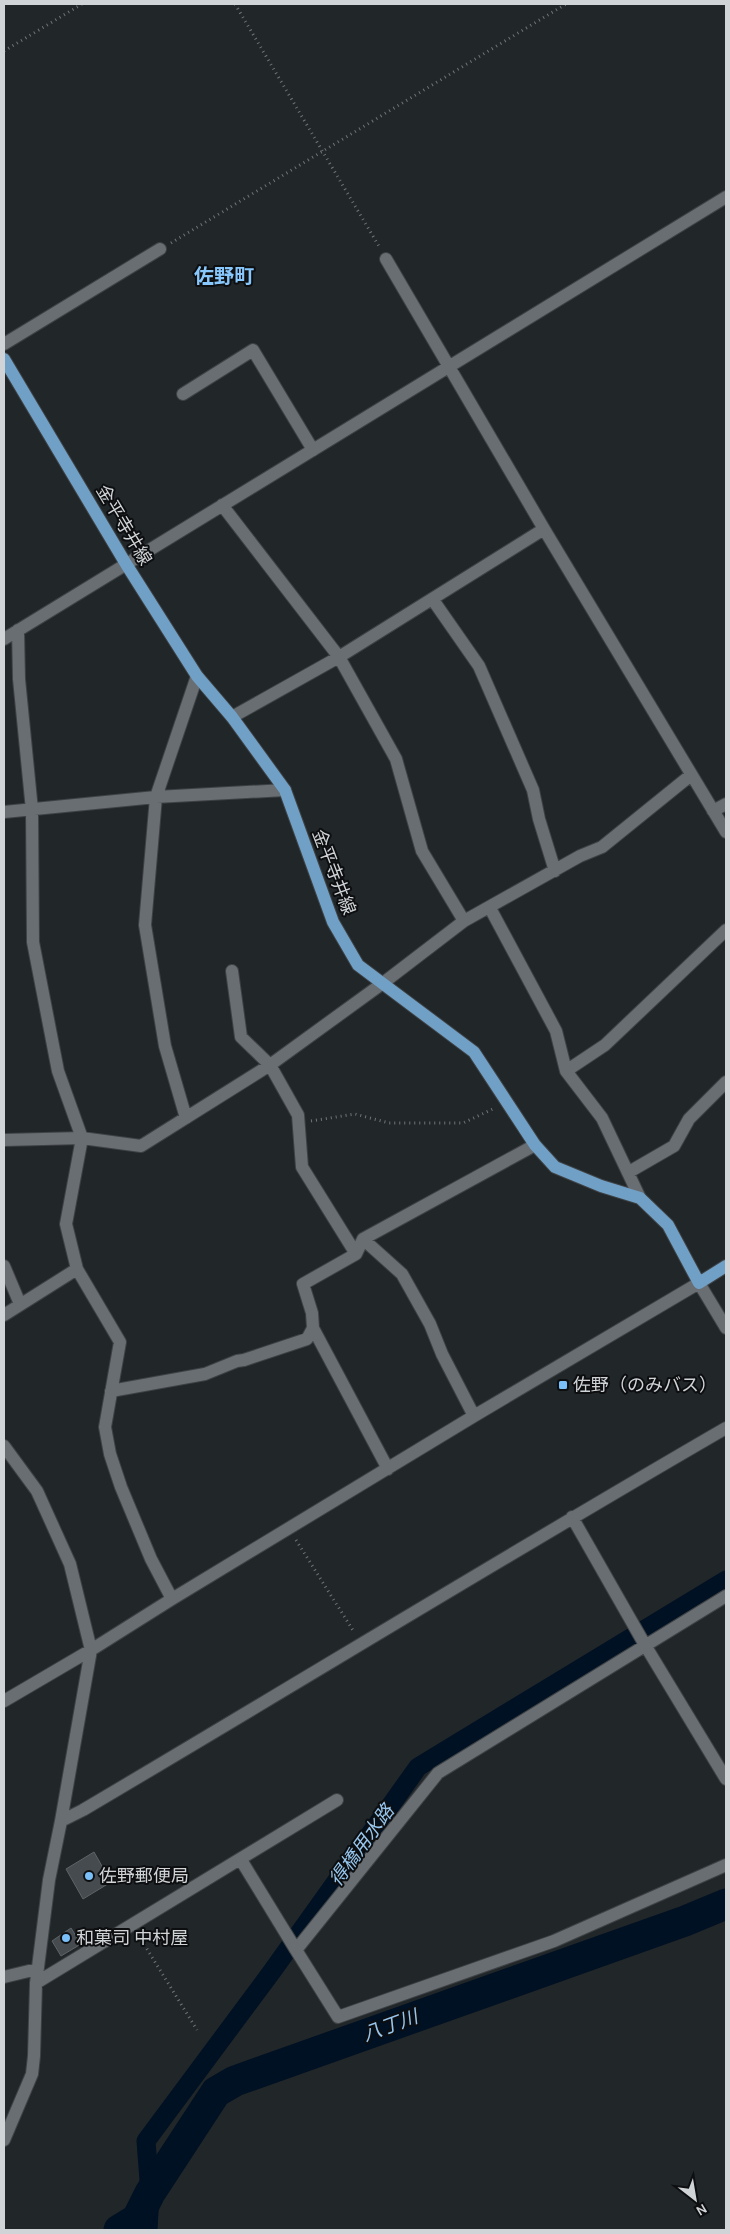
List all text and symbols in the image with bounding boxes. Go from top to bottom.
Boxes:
district label: 佐野町 [194,265,254,288]
street label: 金平寺井線 [91,481,157,569]
street label: 金平寺井線 [308,826,360,918]
place label: 佐野（のみバス） [573,1374,717,1396]
marker: 佐野（のみバス） [557,1379,569,1391]
water label: 得橋用水路 [325,1799,400,1890]
place label: 佐野郵便局 [99,1865,189,1887]
marker: 佐野郵便局 [83,1870,95,1882]
place label: 和菓司 中村屋 [76,1927,188,1949]
marker: 和菓司 中村屋 [60,1932,72,1944]
water label: 八丁川 [360,2005,423,2046]
north arrow [670,2174,720,2224]
text: N [693,2200,710,2220]

